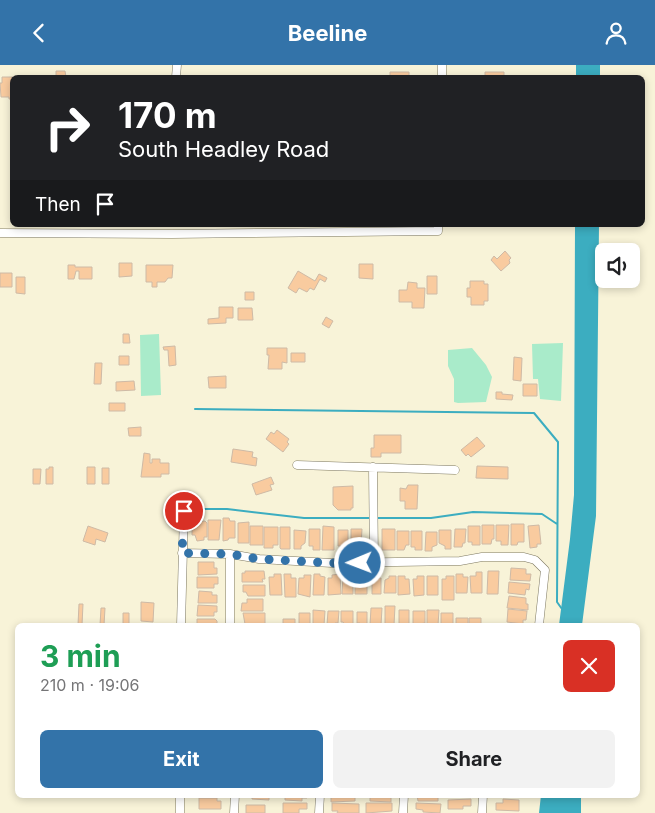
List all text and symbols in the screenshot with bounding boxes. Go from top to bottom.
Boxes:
icon: back [25,19,53,47]
icon: person [602,19,630,47]
text: Beeline [288,20,367,46]
text: 170 m [118,94,217,136]
icon: right [35,95,100,160]
text: South Headley Road [118,136,329,162]
icon: arrive [91,190,119,218]
text: Then [35,193,81,216]
map controls [595,243,640,288]
button: sound [595,243,640,288]
pin [163,490,205,532]
icon: arrive [170,497,198,525]
position arrow [333,536,385,588]
text: 3 min [40,638,121,674]
button: close [563,640,615,692]
text: 210 m · 19:06 [40,675,140,695]
button: Exit [40,730,323,788]
button: Share [333,730,615,788]

